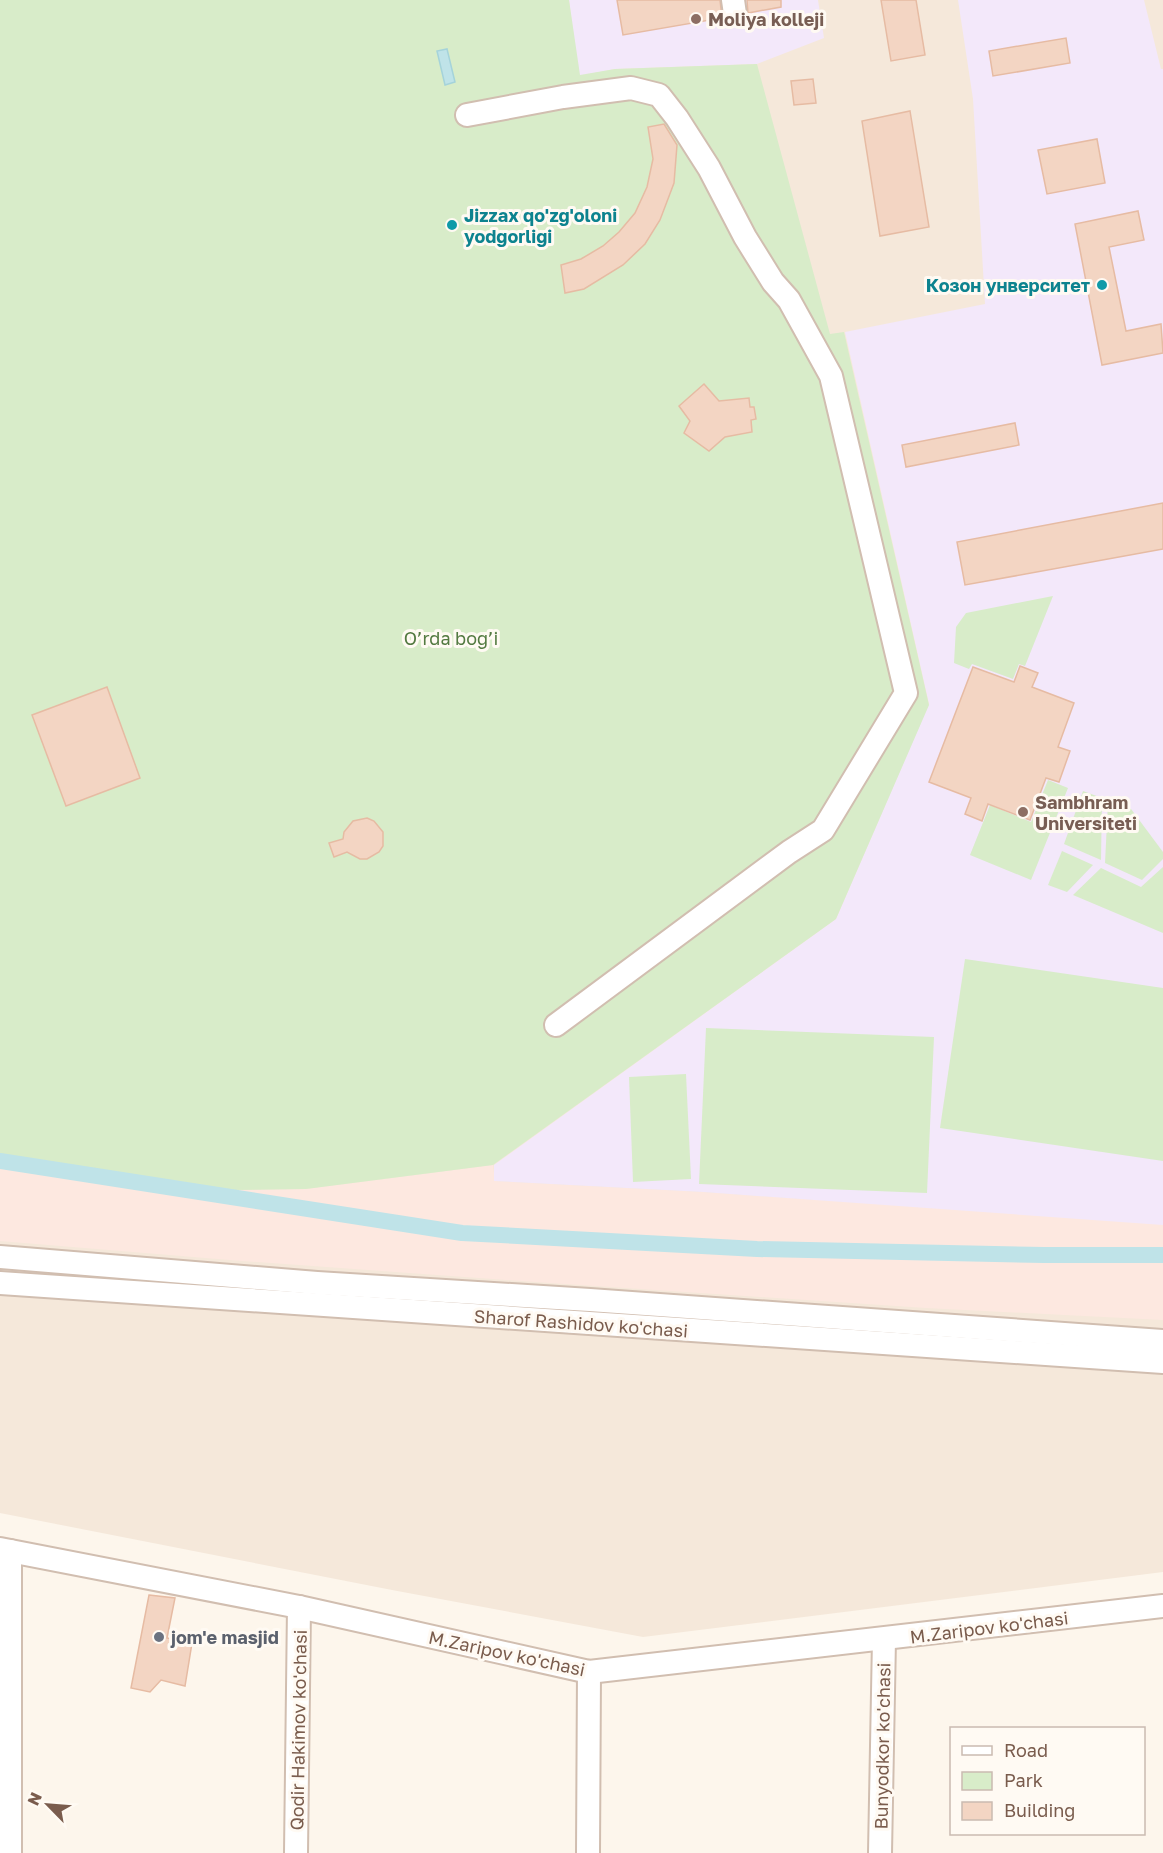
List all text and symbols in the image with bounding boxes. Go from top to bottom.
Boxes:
place label: Moliya kolleji [708,8,824,30]
marker: Moliya kolleji [689,12,703,26]
place label: Jizzax qo'zg'oloni yodgorligi [464,204,617,247]
marker: Jizzax qo'zg'oloni yodgorligi [445,218,459,232]
place label: Козон унверситет [926,274,1090,296]
marker: Козон унверситет [1095,278,1109,292]
park label: O’rda bog’i [404,627,498,649]
place label: Sambhram Universiteti [1035,791,1137,834]
marker: Sambhram Universiteti [1016,805,1030,819]
street label: Sharof Rashidov ko'chasi [473,1305,689,1341]
street label: M.Zaripov ko'chasi [909,1606,1069,1648]
place label: jom'e masjid [170,1626,279,1648]
street label: M.Zaripov ko'chasi [427,1626,587,1680]
street label: Qodir Hakimov ko'chasi [285,1629,311,1831]
marker: jom'e masjid [152,1630,166,1644]
street label: Bunyodkor ko'chasi [870,1662,894,1830]
legend [950,1727,1145,1835]
text: Road [1004,1739,1048,1761]
text: Park [1004,1769,1043,1791]
north arrow [18,1775,78,1835]
text: N [23,1789,46,1808]
text: Building [1004,1799,1075,1821]

